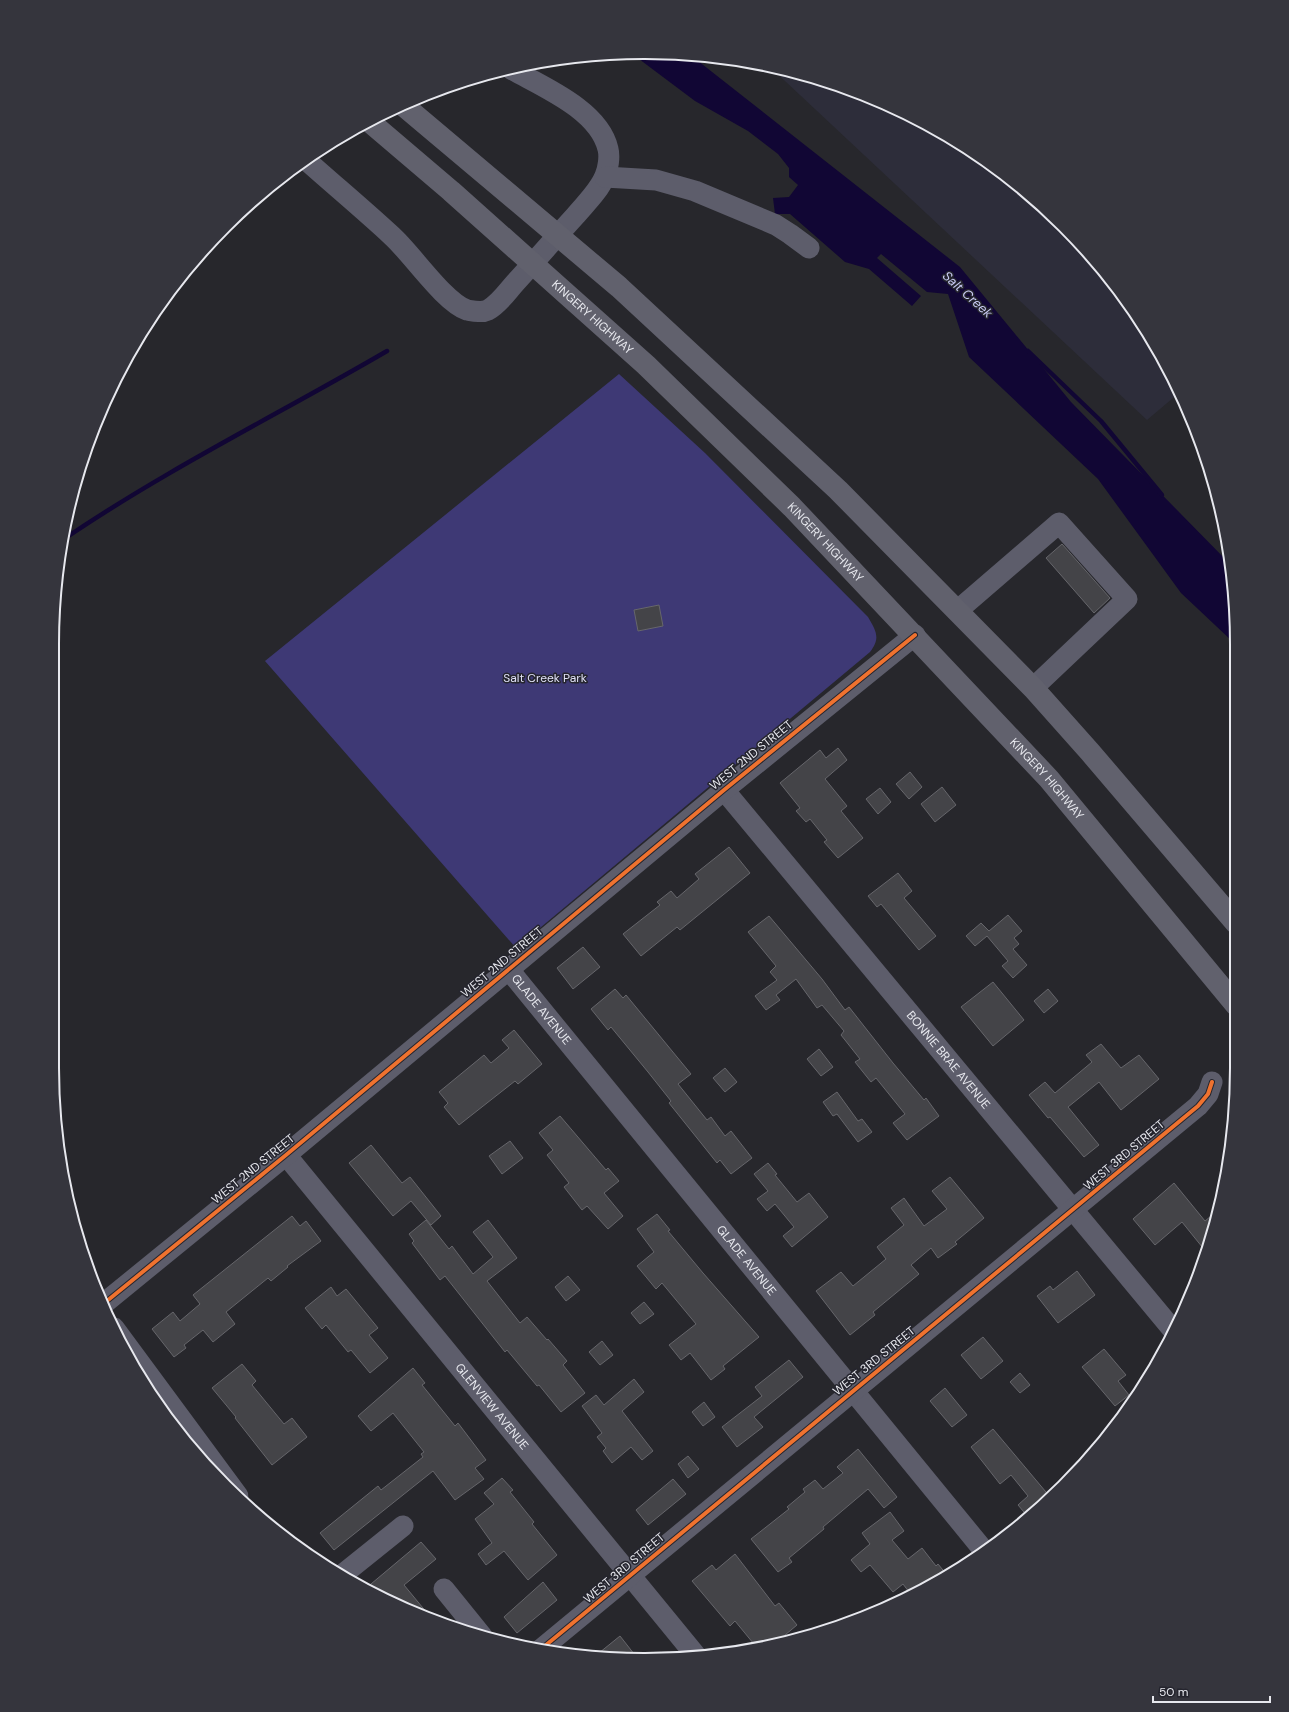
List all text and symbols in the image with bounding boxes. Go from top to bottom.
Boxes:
water label: Salt Creek [939,267,997,322]
street label: KINGERY HIGHWAY [548,277,637,358]
street label: KINGERY HIGHWAY [784,499,867,586]
park label: Salt Creek Park [503,670,587,686]
street label: WEST 2ND STREET [706,716,796,794]
street label: KINGERY HIGHWAY [1006,734,1087,823]
street label: WEST 2ND STREET [458,923,547,1001]
street label: GLADE AVENUE [508,971,575,1048]
street label: BONNIE BRAE AVENUE [903,1008,994,1112]
street label: WEST 3RD STREET [1080,1116,1168,1194]
street label: WEST 2ND STREET [208,1130,298,1208]
street label: GLADE AVENUE [713,1222,780,1299]
street label: WEST 3RD STREET [829,1323,919,1399]
street label: GLENVIEW AVENUE [452,1360,532,1453]
street label: WEST 3RD STREET [580,1529,668,1607]
scale bar [1153,1678,1270,1704]
text: 50 m [1159,1684,1188,1700]

